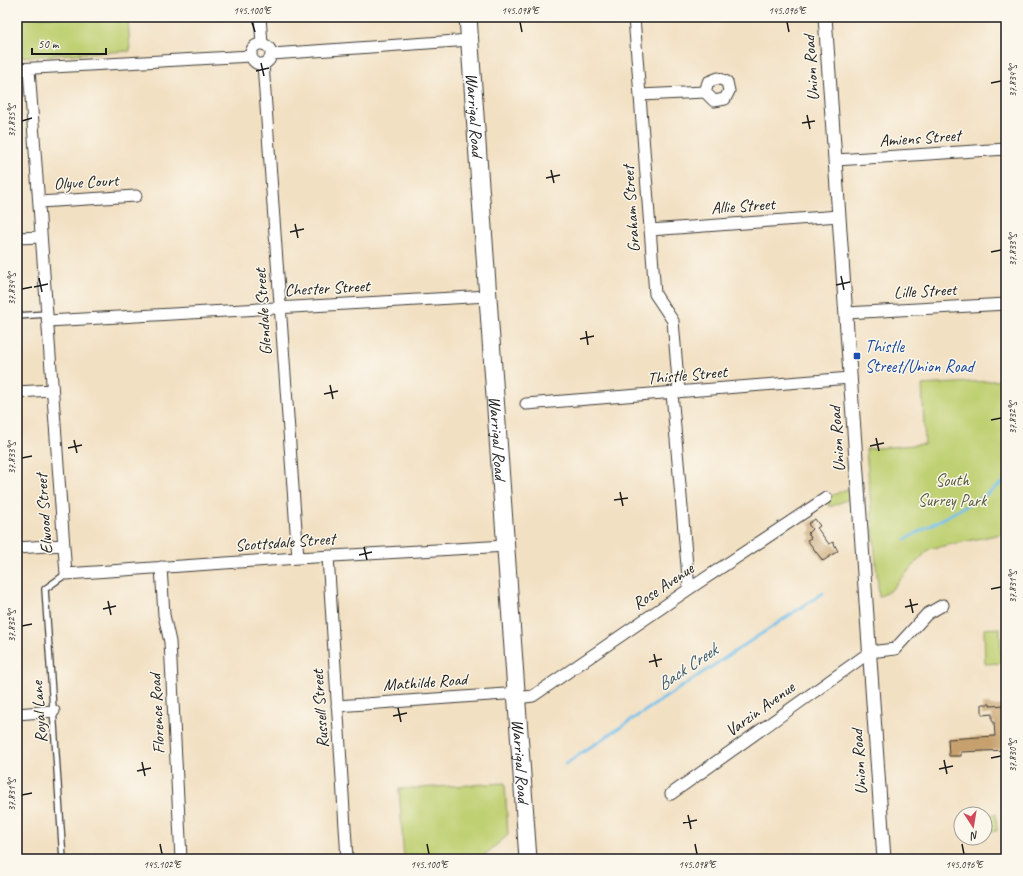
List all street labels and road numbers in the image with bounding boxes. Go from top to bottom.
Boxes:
street label: Union Road [798,32,824,102]
street label: Warrigal Road [462,72,489,161]
street label: Amiens Street [879,125,964,151]
street label: Graham Street [617,163,645,253]
street label: Olyve Court [53,170,121,194]
street label: Allie Street [710,193,778,219]
street label: Glendale Street [249,265,277,356]
street label: Chester Street [284,275,373,301]
street label: Lille Street [893,279,959,303]
street label: Thistle Street [646,361,730,389]
street label: Warrigal Road [485,395,512,484]
street label: Union Road [824,403,850,473]
street label: Elwood Street [31,471,57,555]
street label: Scottsdale Street [234,528,338,556]
street label: Rose Avenue [628,557,699,614]
street label: Russell Street [307,667,333,749]
street label: Mathilde Road [382,668,471,695]
street label: Florence Road [144,670,170,755]
street label: Varzin Avenue [721,676,800,741]
street label: Royal Lane [26,679,52,744]
street label: Warrigal Road [508,719,535,807]
street label: Union Road [846,726,872,796]

